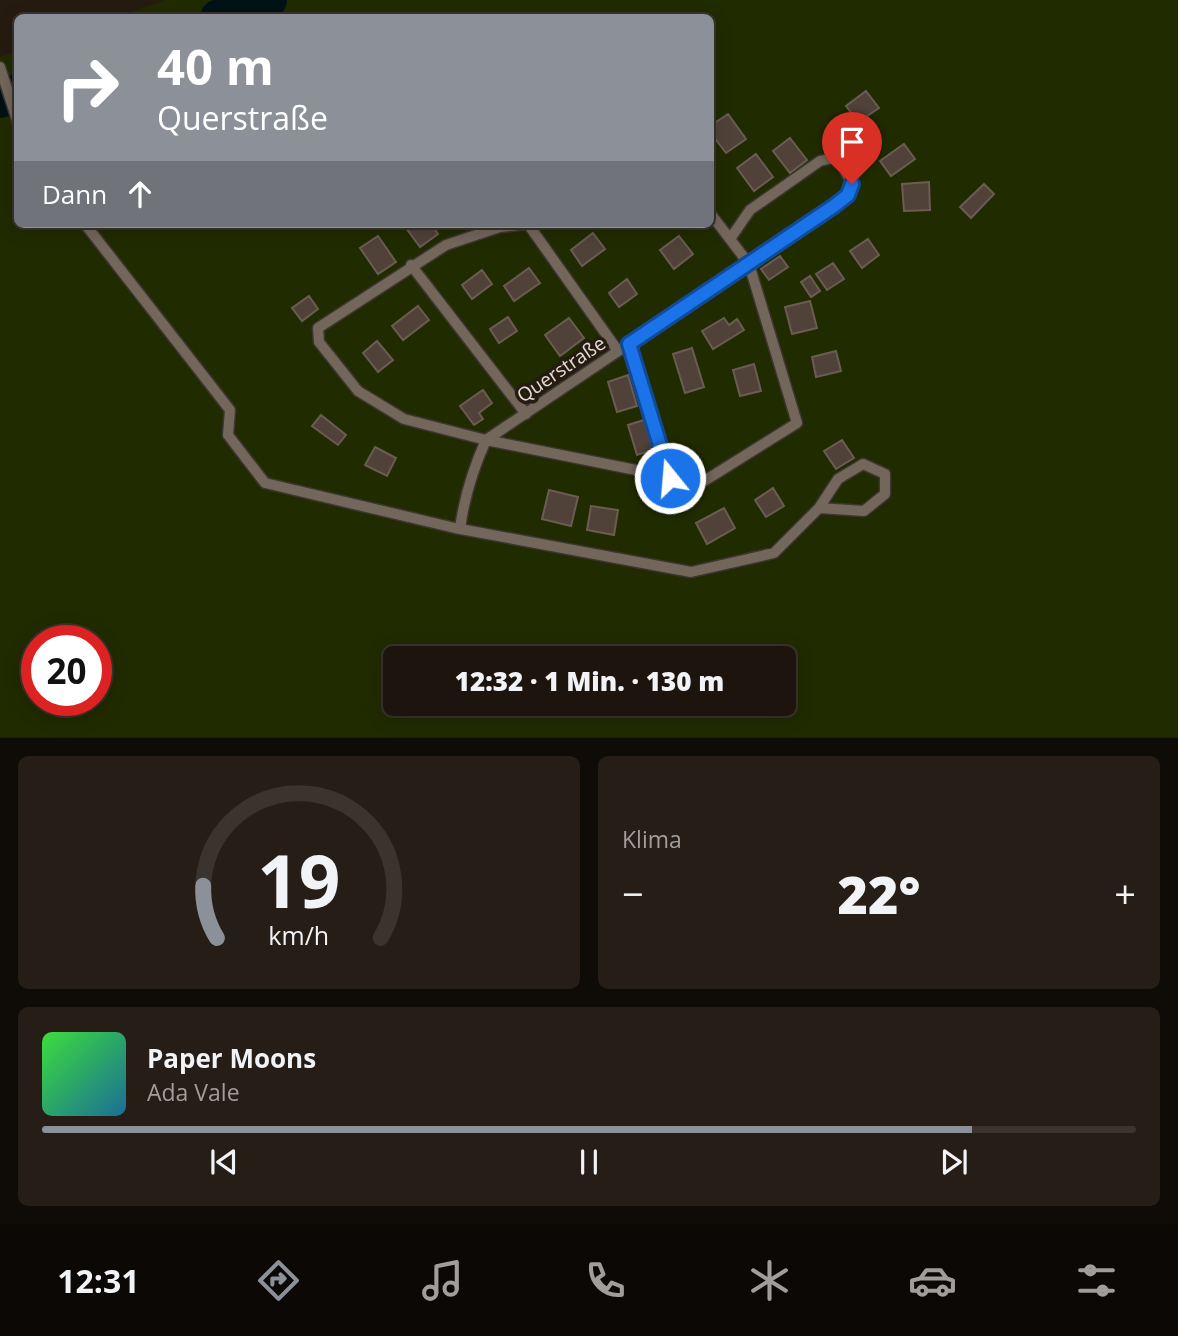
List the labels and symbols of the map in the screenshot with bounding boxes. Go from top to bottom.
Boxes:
pin [822,112,882,184]
street label: Querstraße [512,330,610,408]
position arrow [633,441,707,515]
speed limit sign: 20 [21,625,112,716]

